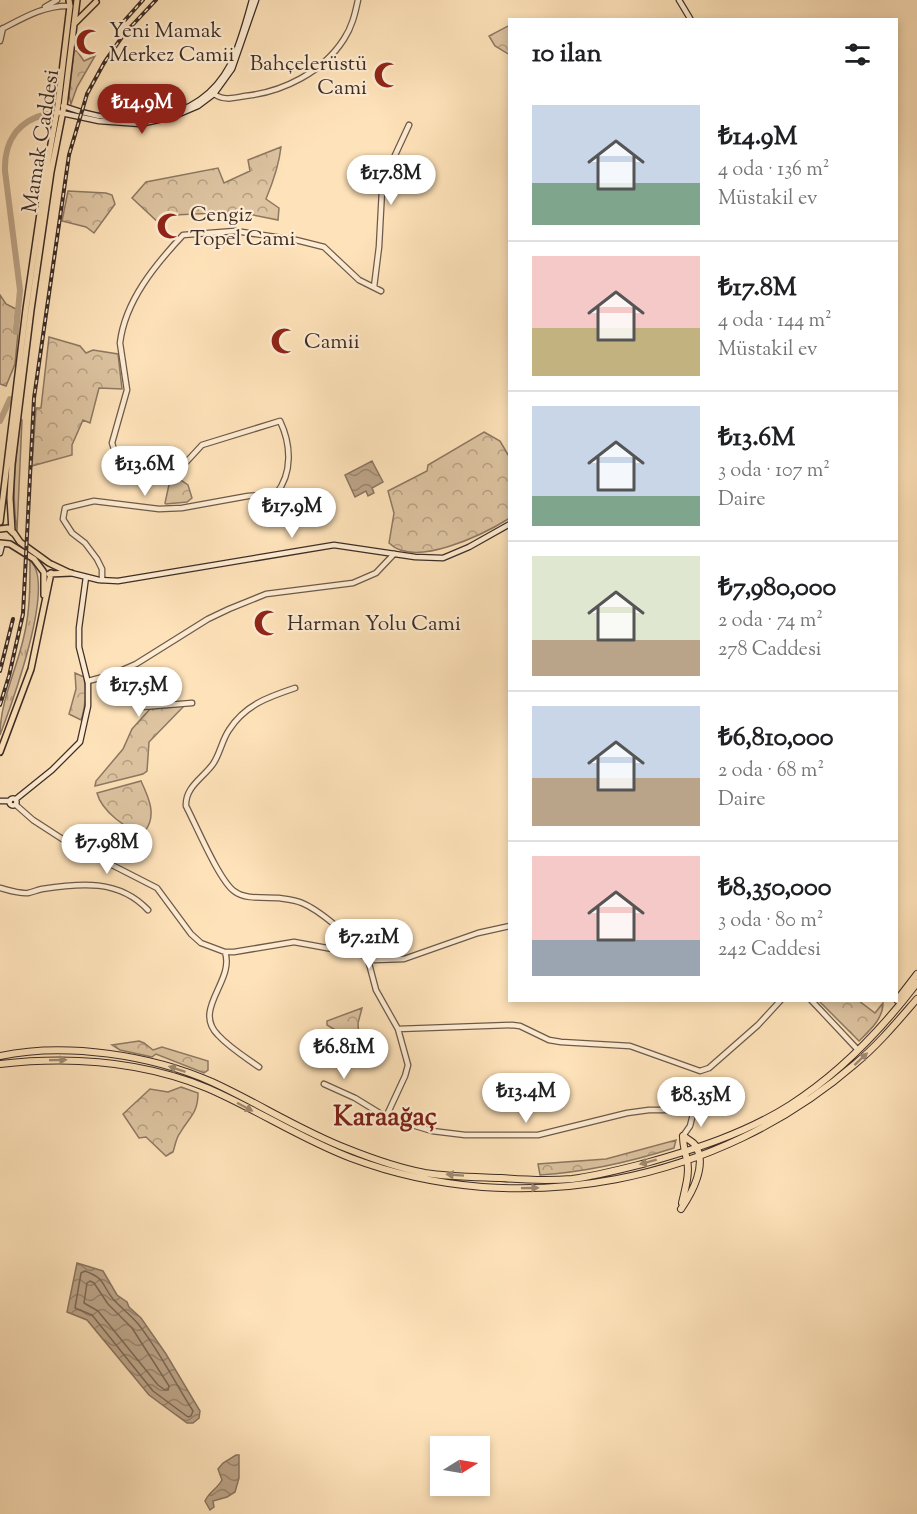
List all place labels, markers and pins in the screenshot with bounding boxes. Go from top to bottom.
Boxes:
place label: Yeni Mamak Merkez Camii [109,17,234,71]
mosque icon: Yeni Mamak Merkez Camii [74,27,104,57]
place label: Bahçelerüstü Cami [250,50,367,104]
mosque icon: Bahçelerüstü Cami [372,60,402,90]
pin: ₺14.9M [93,84,191,135]
pin: ₺17.8M [342,155,440,206]
place label: Cengiz Topel Cami [190,201,296,255]
mosque icon: Cengiz Topel Cami [155,211,185,241]
mosque icon: Camii [269,326,299,356]
place label: Camii [304,328,360,358]
pin: ₺13.6M [96,446,194,497]
pin: ₺17.9M [243,488,341,539]
mosque icon: Harman Yolu Cami [252,608,282,638]
place label: Harman Yolu Cami [287,610,461,640]
pin: ₺17.5M [90,667,188,718]
pin: ₺7.98M [58,824,156,875]
pin: ₺7.21M [320,919,418,970]
pin: ₺6.81M [295,1029,393,1080]
pin: ₺13.4M [477,1073,575,1124]
pin: ₺8.35M [652,1077,750,1128]

